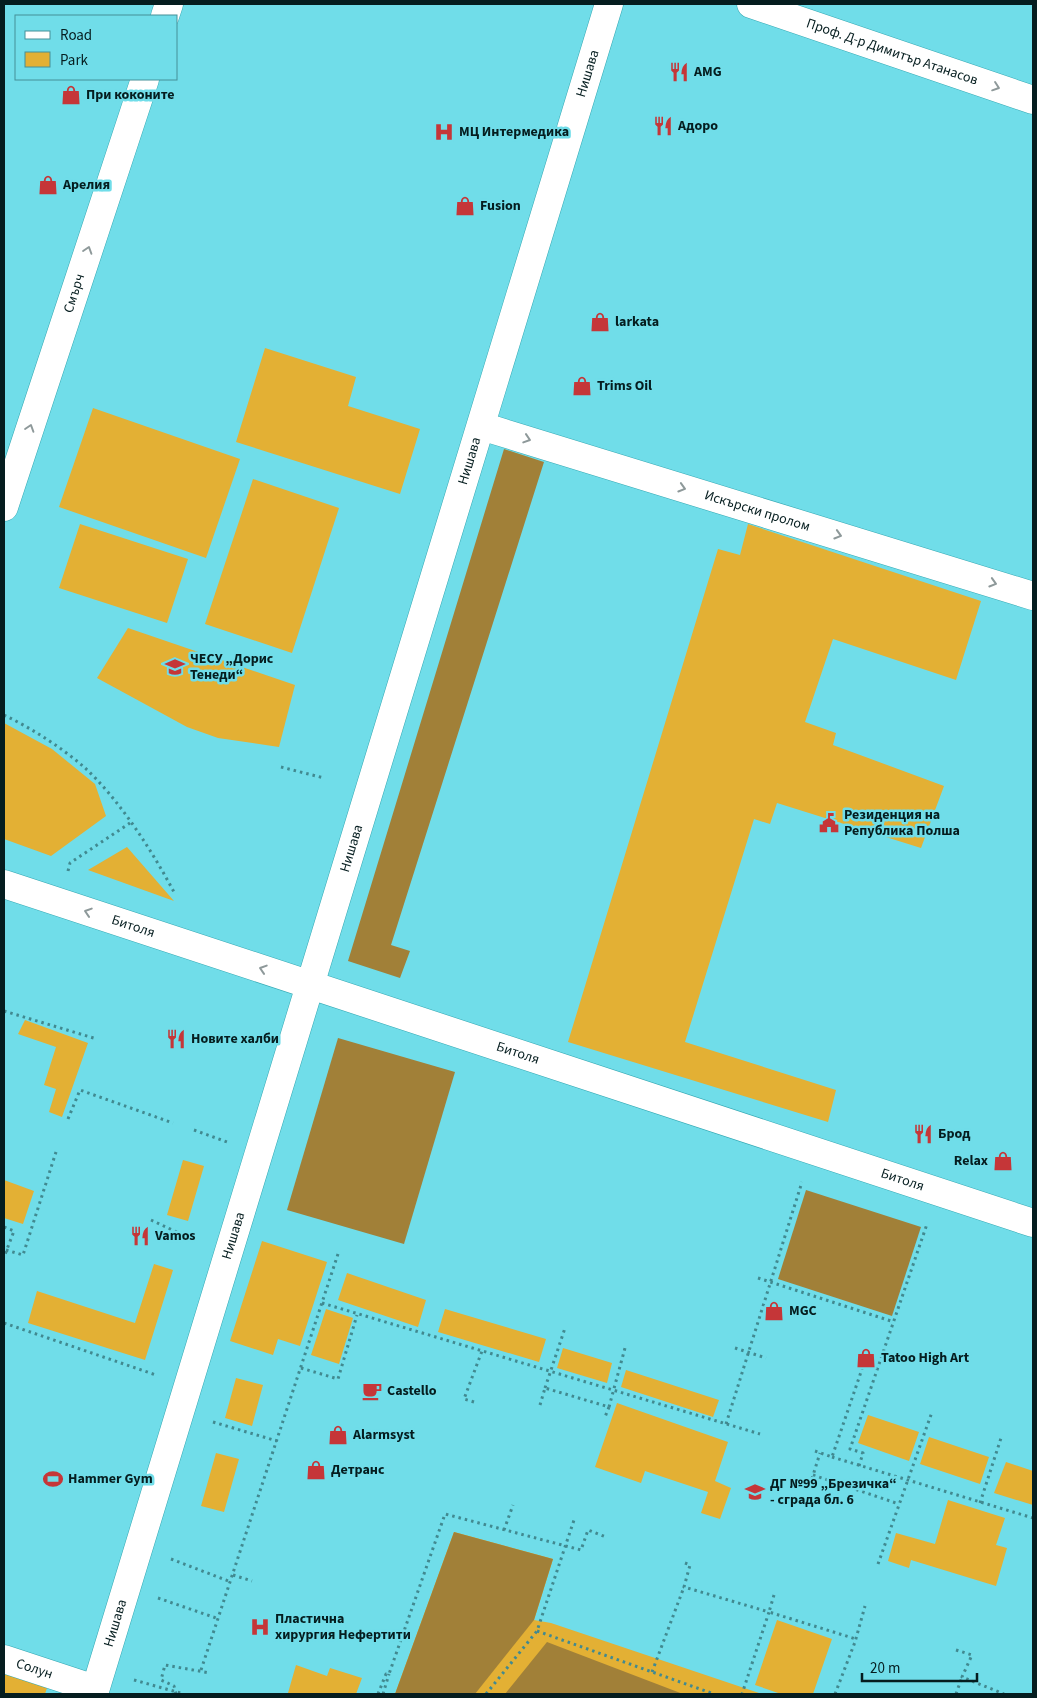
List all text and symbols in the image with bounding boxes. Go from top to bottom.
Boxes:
street label: Проф. Д-р Димитър Атанасов [804,14,980,90]
legend [15,15,178,80]
text: Road [60,25,92,46]
street label: Нишава [571,47,604,100]
text: Park [60,50,89,71]
restaurant icon: AMG [668,61,690,83]
place label: AMG [693,62,722,82]
one-way arrow [991,81,1000,91]
shop icon: При коконите [60,84,82,106]
place label: При коконите [86,85,175,105]
restaurant icon: Адоро [652,115,674,137]
place label: Адоро [677,116,718,136]
hospital icon: МЦ Интермедика [433,121,455,143]
place label: МЦ Интермедика [459,122,569,142]
shop icon: Арелия [37,174,59,196]
place label: Арелия [62,175,110,195]
shop icon: Fusion [454,195,476,217]
place label: Fusion [480,196,521,216]
one-way arrow [83,246,93,254]
street label: Смърч [59,271,90,316]
shop icon: larkata [589,311,611,333]
place label: larkata [615,312,659,332]
shop icon: Trims Oil [571,375,593,397]
place label: Trims Oil [597,376,652,396]
one-way arrow [24,424,34,432]
one-way arrow [523,434,531,444]
street label: Нишава [453,435,486,487]
one-way arrow [678,482,686,492]
street label: Искърски пролом [702,485,812,537]
one-way arrow [833,530,841,540]
one-way arrow [988,578,997,588]
place label: ЧЕСУ „Дорис Тенеди“ [190,649,274,685]
school or university icon: ЧЕСУ „Дорис Тенеди“ [164,656,186,678]
place label: Резиденция на Република Полша [844,805,960,841]
public building icon: Резиденция на Република Полша [818,812,840,834]
street label: Нишава [335,822,368,875]
one-way arrow [84,907,92,917]
street label: Битоля [109,910,157,943]
one-way arrow [259,965,267,975]
restaurant icon: Новите халби [165,1028,187,1050]
place label: Новите халби [191,1029,279,1049]
street label: Битоля [494,1037,542,1070]
restaurant icon: Брод [912,1123,934,1145]
place label: Брод [938,1124,971,1144]
shop icon: Relax [992,1150,1014,1172]
place label: Relax [954,1151,988,1171]
street label: Битоля [878,1164,927,1196]
street label: Нишава [217,1210,250,1262]
restaurant icon: Vamos [129,1225,151,1247]
place label: Vamos [154,1226,196,1246]
shop icon: MGC [763,1300,785,1322]
place label: MGC [789,1301,817,1321]
shop icon: Tatoo High Art [855,1347,877,1369]
place label: Tatoo High Art [881,1348,970,1368]
cafe icon: Castello [361,1380,383,1402]
place label: Castello [387,1381,437,1401]
shop icon: Alarmsyst [327,1424,349,1446]
place label: Alarmsyst [352,1425,415,1445]
shop icon: Детранс [305,1459,327,1481]
place label: Детранс [331,1460,385,1480]
sports icon: Hammer Gym [42,1468,64,1490]
place label: Hammer Gym [68,1469,153,1489]
place label: ДГ №99 „Брезичка“ - сграда бл. 6 [770,1474,897,1510]
school or university icon: ДГ №99 „Брезичка“ - сграда бл. 6 [744,1481,766,1503]
street label: Нишава [99,1597,132,1649]
place label: Пластична хирургия Нефертити [275,1609,411,1645]
hospital icon: Пластична хирургия Нефертити [249,1616,271,1638]
scale bar [862,1650,977,1682]
street label: Солун [13,1654,55,1684]
text: 20 m [870,1658,900,1679]

